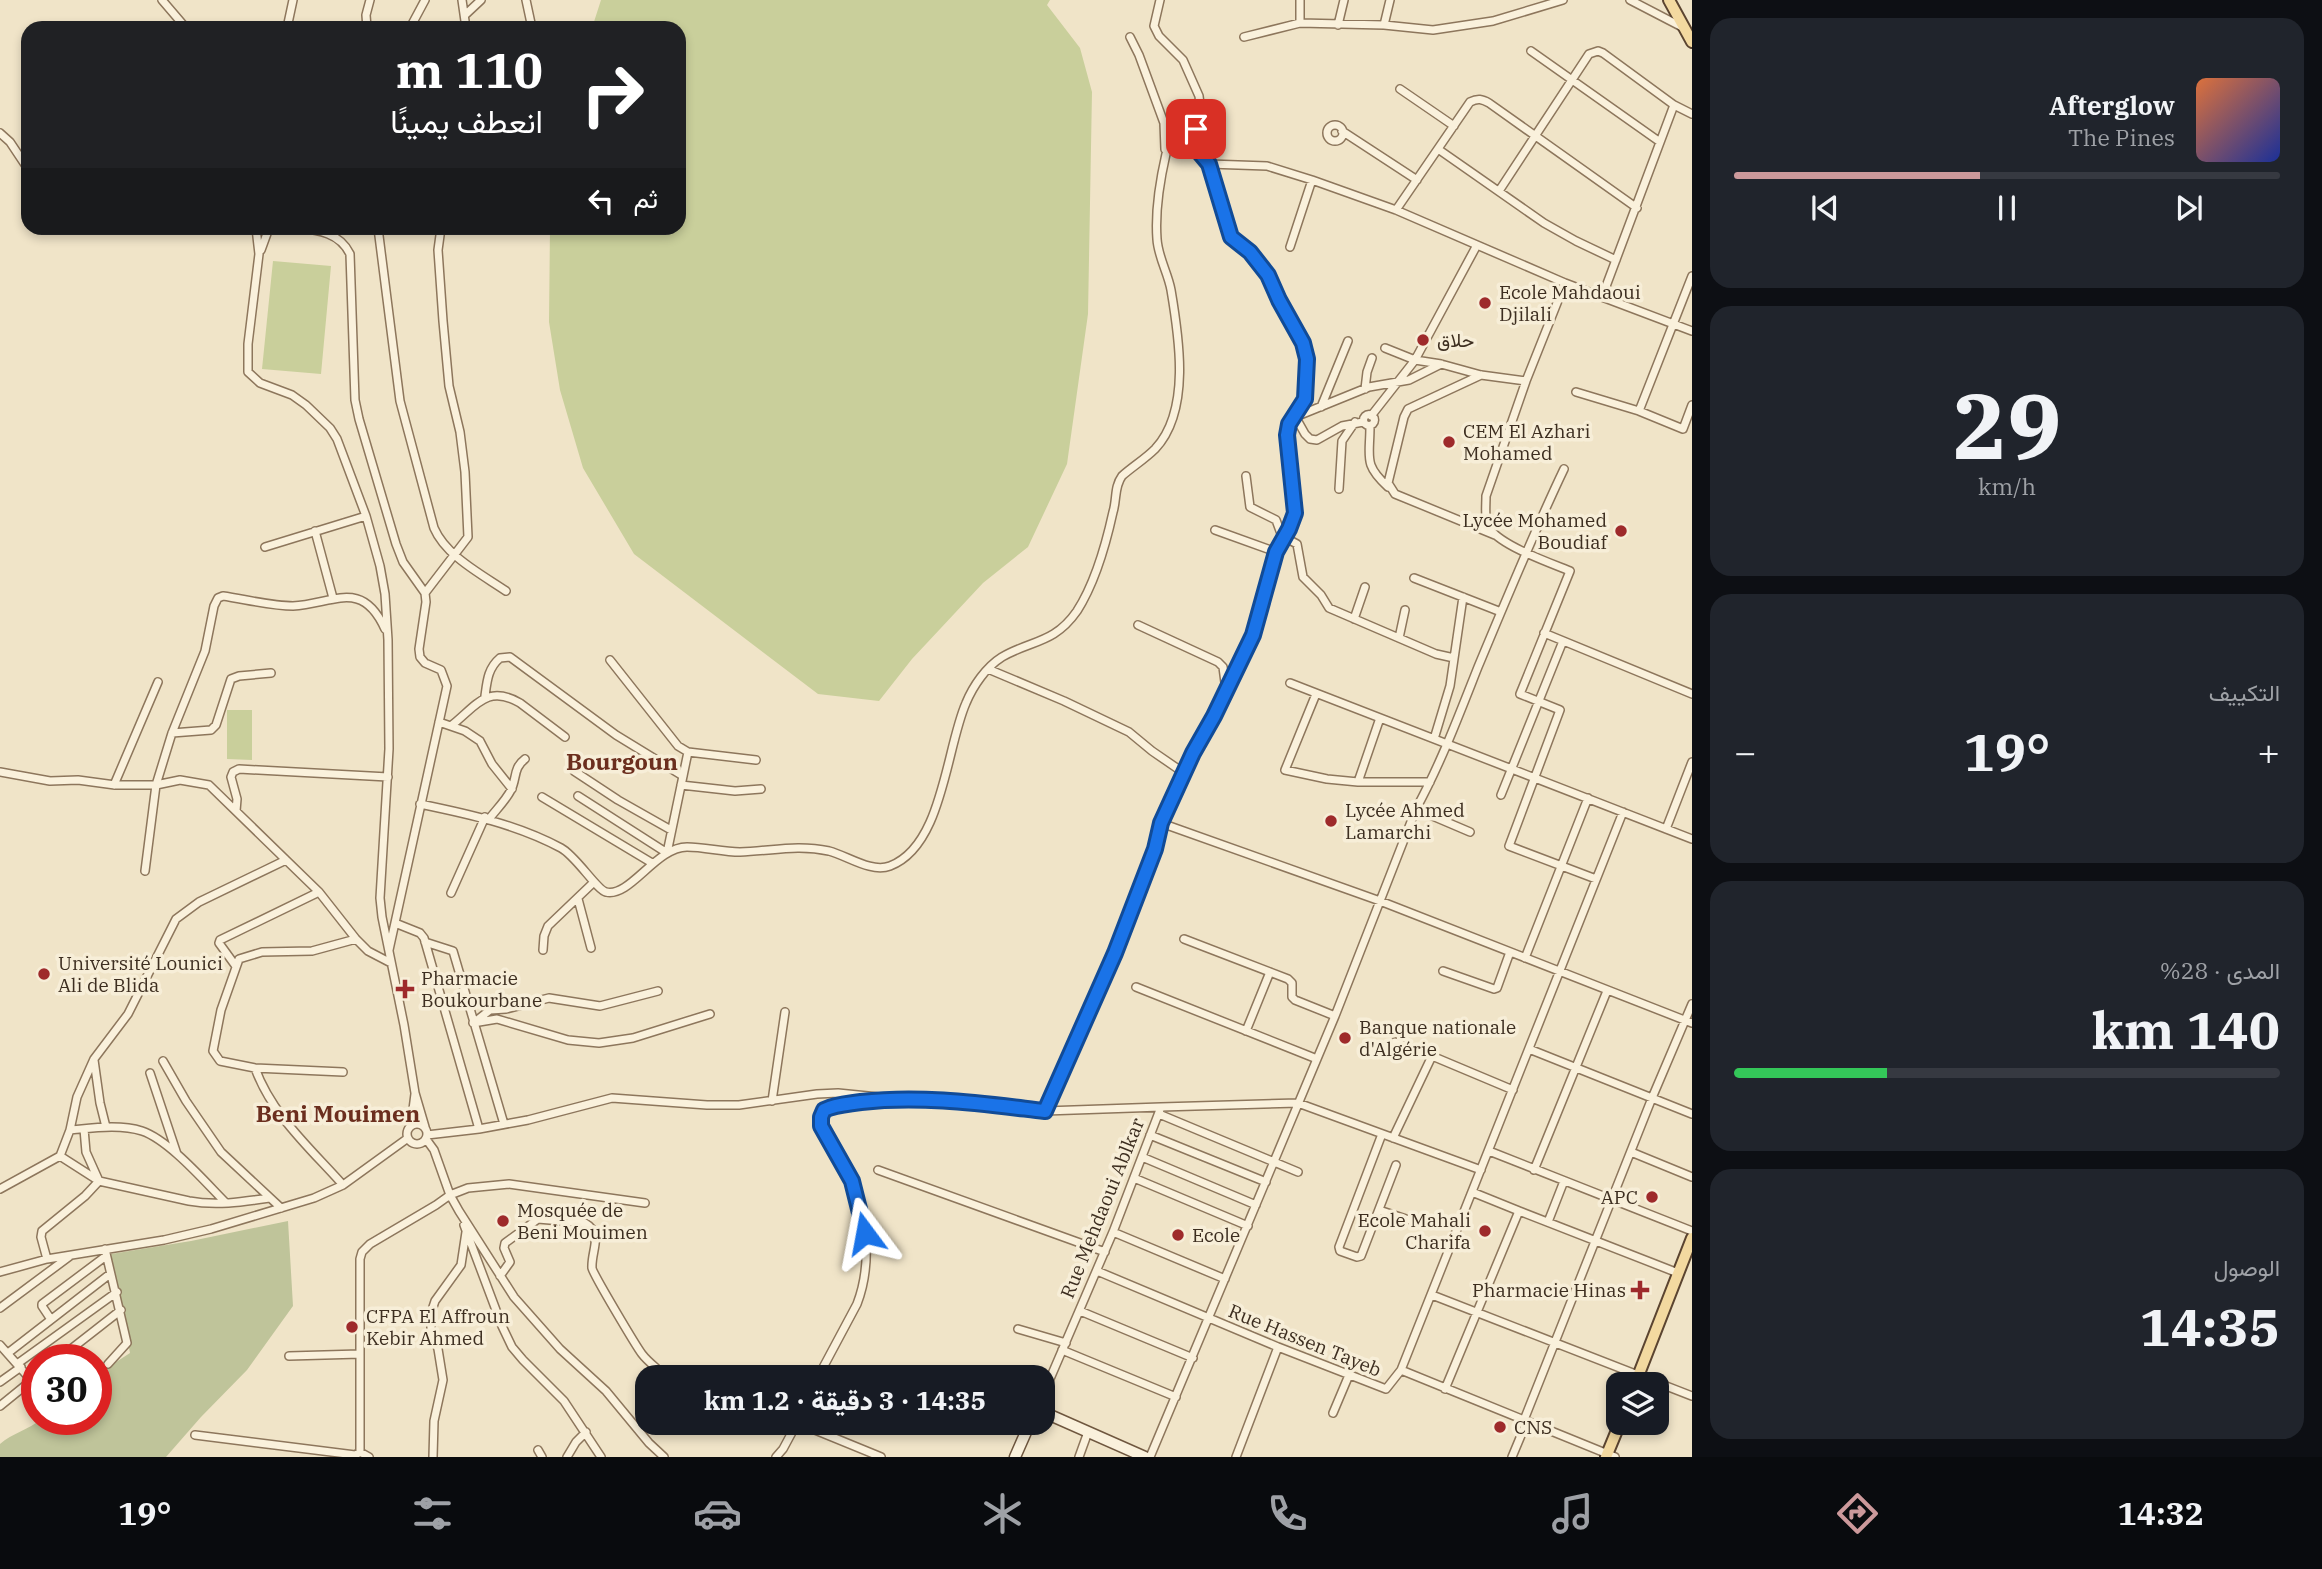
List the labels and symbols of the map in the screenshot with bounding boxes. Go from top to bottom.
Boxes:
pin [1166,99,1226,159]
place label: Ecole Mahdaoui Djilali [1499,280,1641,326]
marker: Ecole Mahdaoui Djilali [1477,295,1493,311]
place label: حلاق [1437,328,1474,352]
marker: حلاق [1415,332,1431,348]
place label: CEM El Azhari Mohamed [1463,419,1590,465]
marker: CEM El Azhari Mohamed [1441,434,1457,450]
place label: Lycée Mohamed Boudiaf [1462,508,1608,554]
marker: Lycée Mohamed Boudiaf [1613,523,1629,539]
district label: Bourgoun [566,746,678,776]
place label: Lycée Ahmed Lamarchi [1345,798,1465,844]
marker: Lycée Ahmed Lamarchi [1323,813,1339,829]
place label: Université Lounici Ali de Blida [58,951,223,997]
marker: Université Lounici Ali de Blida [36,966,52,982]
place label: Pharmacie Boukourbane [421,966,542,1012]
marker: Pharmacie Boukourbane [395,979,415,999]
place label: Banque nationale d'Algérie [1359,1015,1516,1061]
marker: Banque nationale d'Algérie [1337,1030,1353,1046]
district label: Beni Mouimen [256,1098,420,1128]
street label: Rue Mehdaoui Ablkar [1055,1114,1149,1302]
place label: APC [1601,1185,1638,1209]
marker: APC [1644,1189,1660,1205]
position arrow [828,1196,902,1270]
place label: Mosquée de Beni Mouimen [517,1198,648,1244]
place label: Ecole Mahali Charifa [1358,1208,1471,1254]
marker: Mosquée de Beni Mouimen [495,1213,511,1229]
place label: Ecole [1192,1223,1240,1247]
marker: Ecole Mahali Charifa [1477,1223,1493,1239]
marker: Ecole [1170,1227,1186,1243]
place label: Pharmacie Hinas [1472,1278,1626,1302]
marker: Pharmacie Hinas [1632,1282,1648,1298]
street label: Rue Hassen Tayeb [1225,1298,1385,1382]
place label: CFPA El Affroun Kebir Ahmed [366,1304,510,1350]
marker: CFPA El Affroun Kebir Ahmed [344,1319,360,1335]
speed limit sign: 30 [21,1344,112,1435]
place label: CNS [1514,1415,1552,1439]
marker: CNS [1492,1419,1508,1435]

